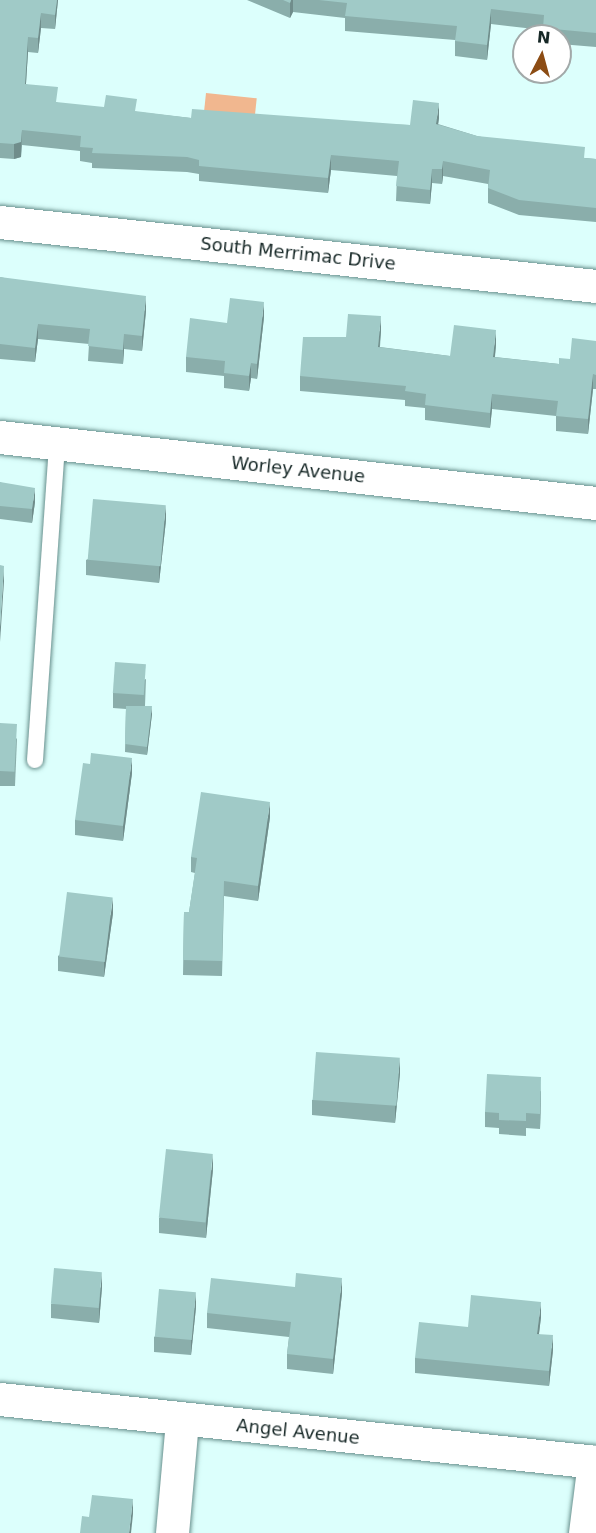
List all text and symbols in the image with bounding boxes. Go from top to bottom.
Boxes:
north arrow [512,24,572,84]
text: N [536,27,551,48]
street label: South Merrimac Drive [199,233,397,275]
street label: Worley Avenue [230,452,366,488]
street label: Angel Avenue [235,1415,361,1449]

